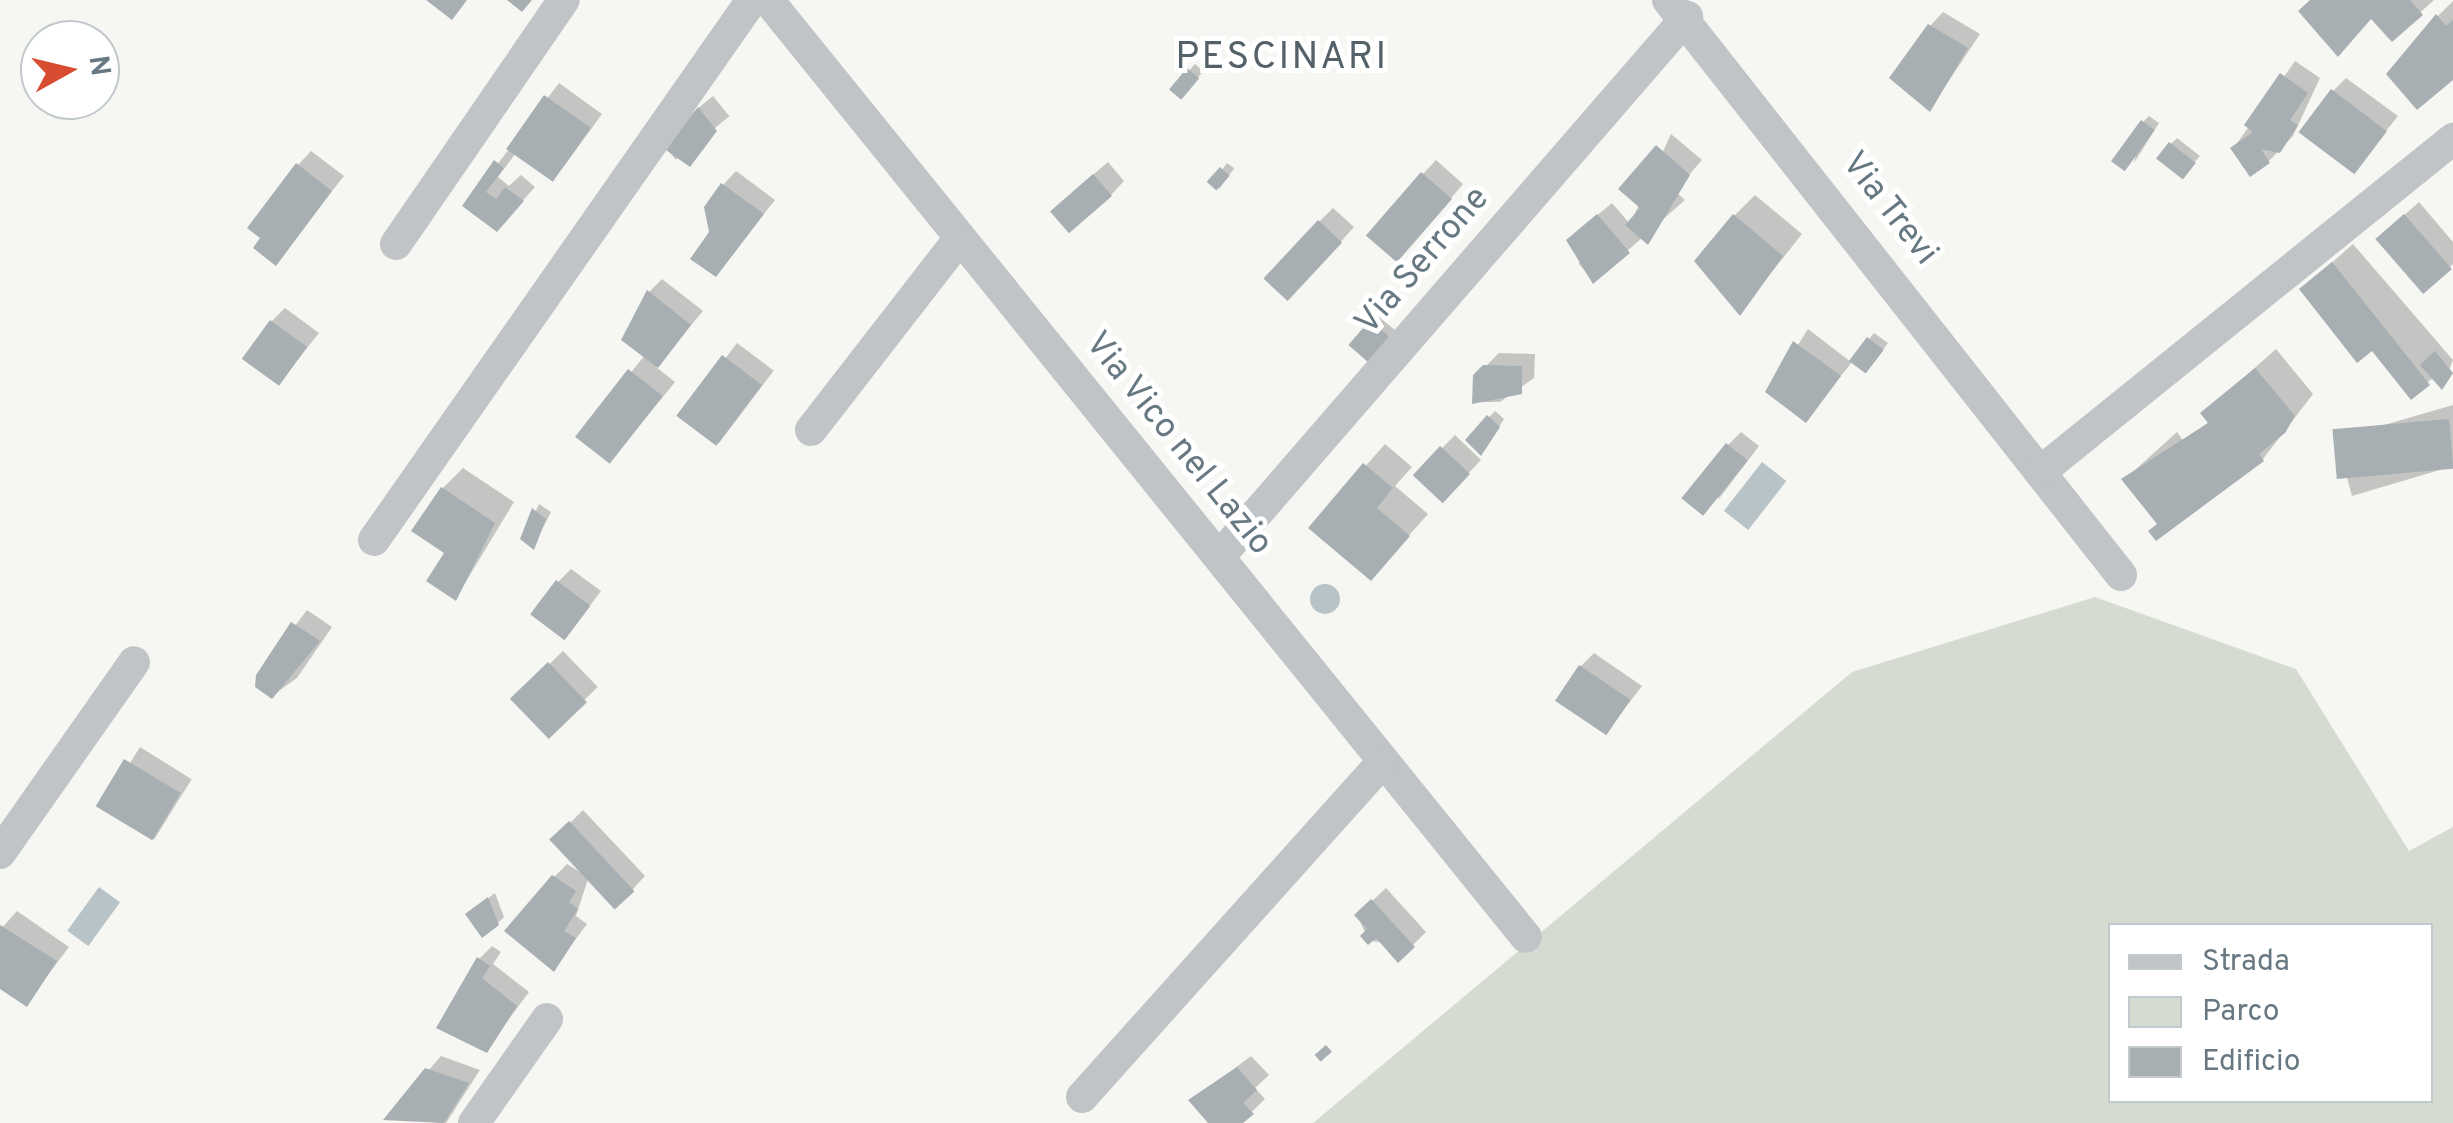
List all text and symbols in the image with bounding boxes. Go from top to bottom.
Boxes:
north arrow [20,20,120,120]
district label: PESCINARI [1175,36,1389,82]
text: N [79,54,117,79]
street label: Via Trevi [1831,144,1947,274]
street label: Via Serrone [1347,178,1499,344]
street label: Via Vico nel Lazio [1075,323,1281,565]
legend [2108,923,2433,1103]
text: Strada [2202,944,2290,981]
text: Parco [2202,994,2279,1031]
text: Edificio [2202,1044,2300,1081]

